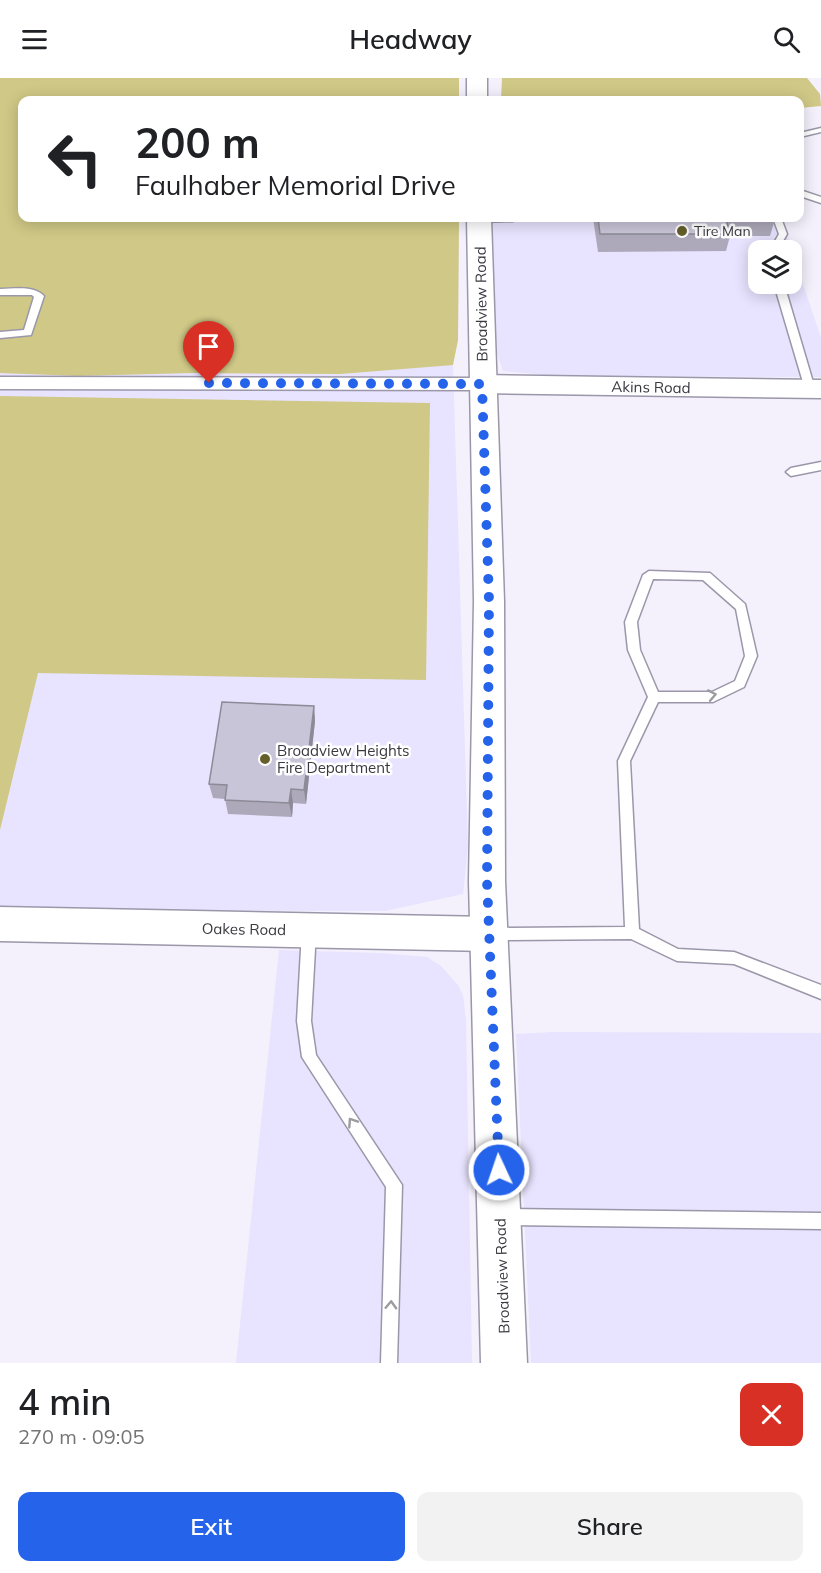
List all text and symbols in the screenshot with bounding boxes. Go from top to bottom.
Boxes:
text: Headway [349,22,472,56]
icon: menu [18,23,51,56]
icon: search [770,23,803,56]
text: 200 m [135,116,260,169]
icon: left [36,120,114,198]
text: Faulhaber Memorial Drive [135,168,456,202]
place label: Tire Man [694,222,751,240]
marker: Tire Man [675,224,689,238]
map controls [748,240,802,294]
button: layers [748,240,802,294]
street label: Broadview Road [470,246,492,362]
pin [183,321,234,383]
icon: arrive [192,330,225,363]
street label: Akins Road [611,377,691,397]
one-way arrow [707,689,717,702]
place label: Broadview Heights Fire Department [277,741,409,777]
marker: Broadview Heights Fire Department [258,752,272,766]
street label: Oakes Road [202,919,286,939]
one-way arrow [348,1118,359,1129]
position arrow [467,1138,531,1202]
street label: Broadview Road [490,1218,514,1334]
one-way arrow [385,1300,397,1309]
text: 4 min [18,1379,112,1424]
button: close [740,1383,803,1446]
text: 270 m · 09:05 [18,1424,144,1449]
button: Exit [18,1492,405,1561]
button: Share [417,1492,803,1561]

